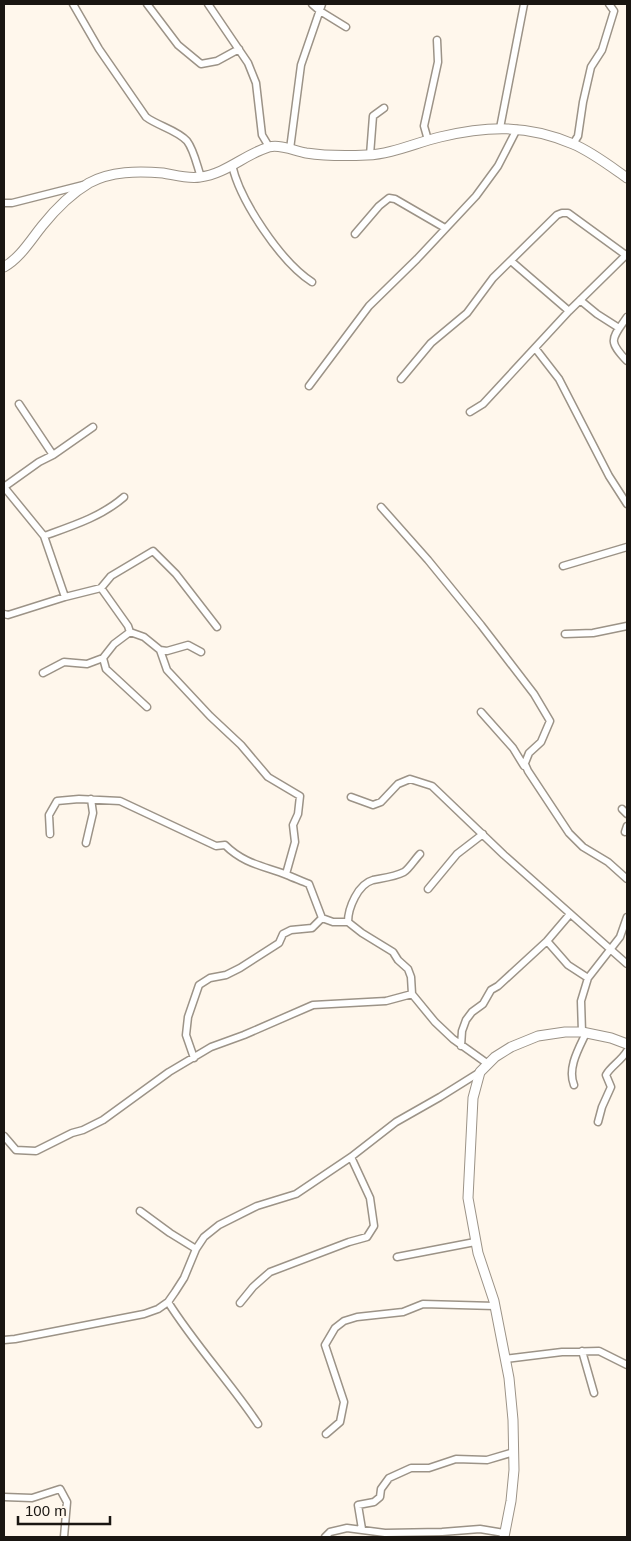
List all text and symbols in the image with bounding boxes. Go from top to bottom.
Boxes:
scale bar [18,1494,110,1526]
text: 100 m [25,1502,67,1519]

